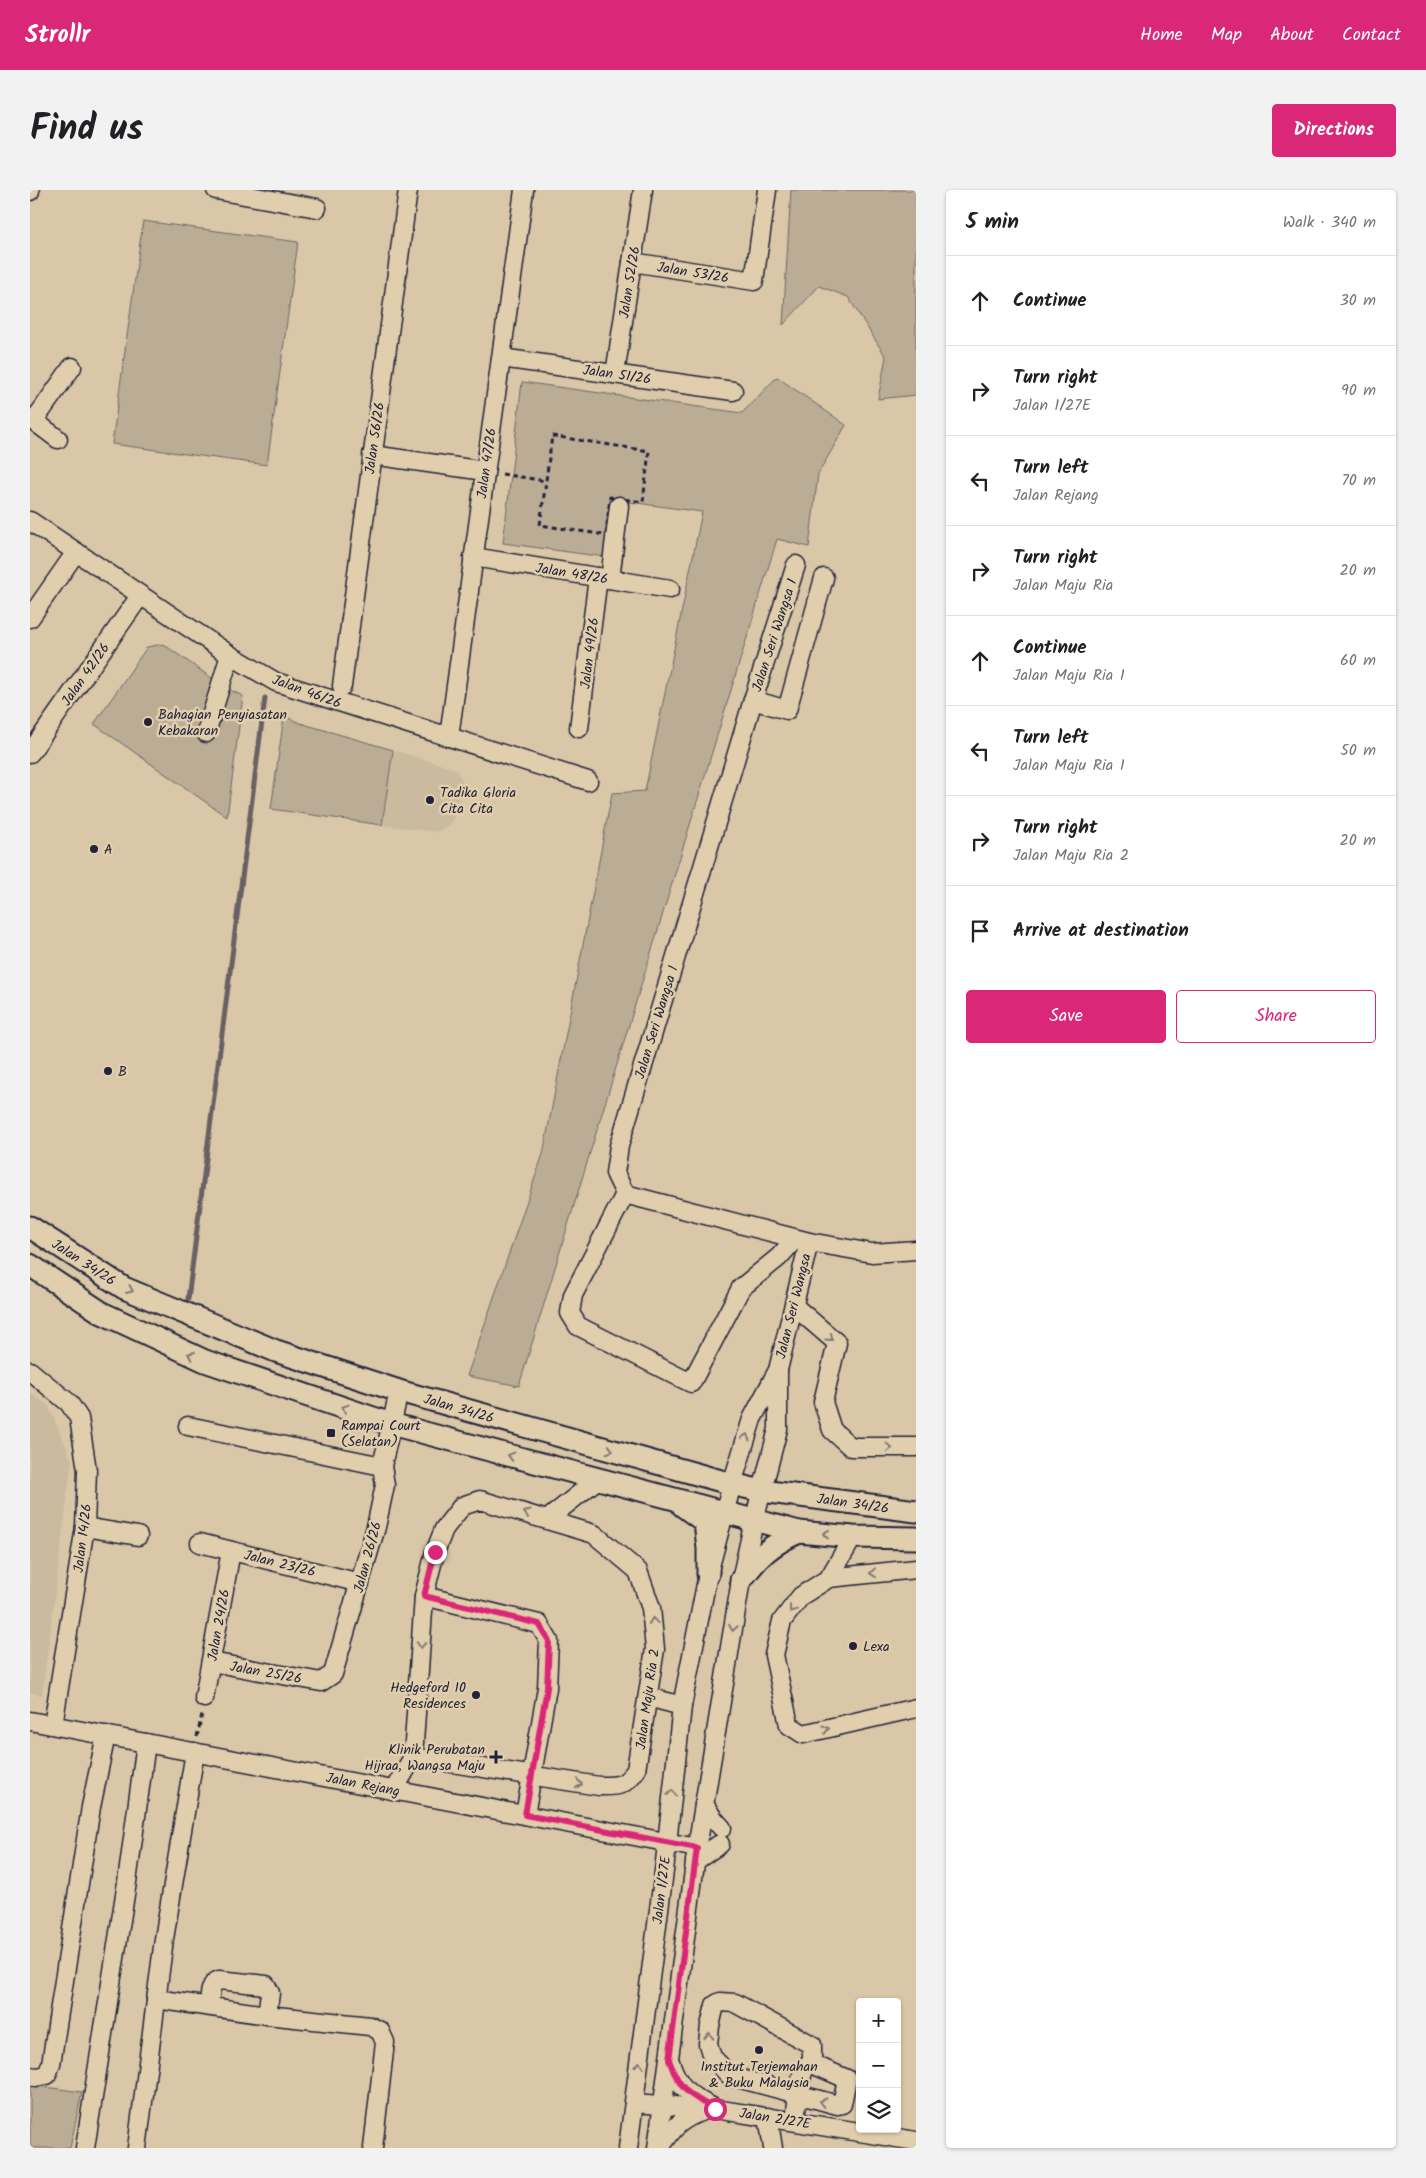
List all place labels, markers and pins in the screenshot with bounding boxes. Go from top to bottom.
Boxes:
place label: Bahagian Penyiasatan Kebakaran [158,704,287,742]
marker: Bahagian Penyiasatan Kebakaran [142,716,154,728]
place label: Tadika Gloria Cita Cita [440,782,516,820]
marker: Tadika Gloria Cita Cita [424,794,436,806]
place label: A [104,839,113,861]
marker: A [88,843,100,855]
place label: B [118,1061,127,1083]
marker: B [102,1065,114,1077]
place label: Rampai Court (Selatan) [341,1415,421,1453]
marker: Rampai Court (Selatan) [325,1427,337,1439]
place label: Lexa [863,1636,890,1658]
marker: Lexa [847,1640,859,1652]
place label: Hedgeford 10 Residences [390,1677,466,1715]
marker: Hedgeford 10 Residences [470,1689,482,1701]
place label: Klinik Perubatan Hijraa, Wangsa Maju [364,1739,485,1777]
marker: Klinik Perubatan Hijraa, Wangsa Maju [489,1750,503,1764]
marker: Institut Terjemahan & Buku Malaysia [753,2044,765,2056]
place label: Institut Terjemahan & Buku Malaysia [700,2056,818,2094]

